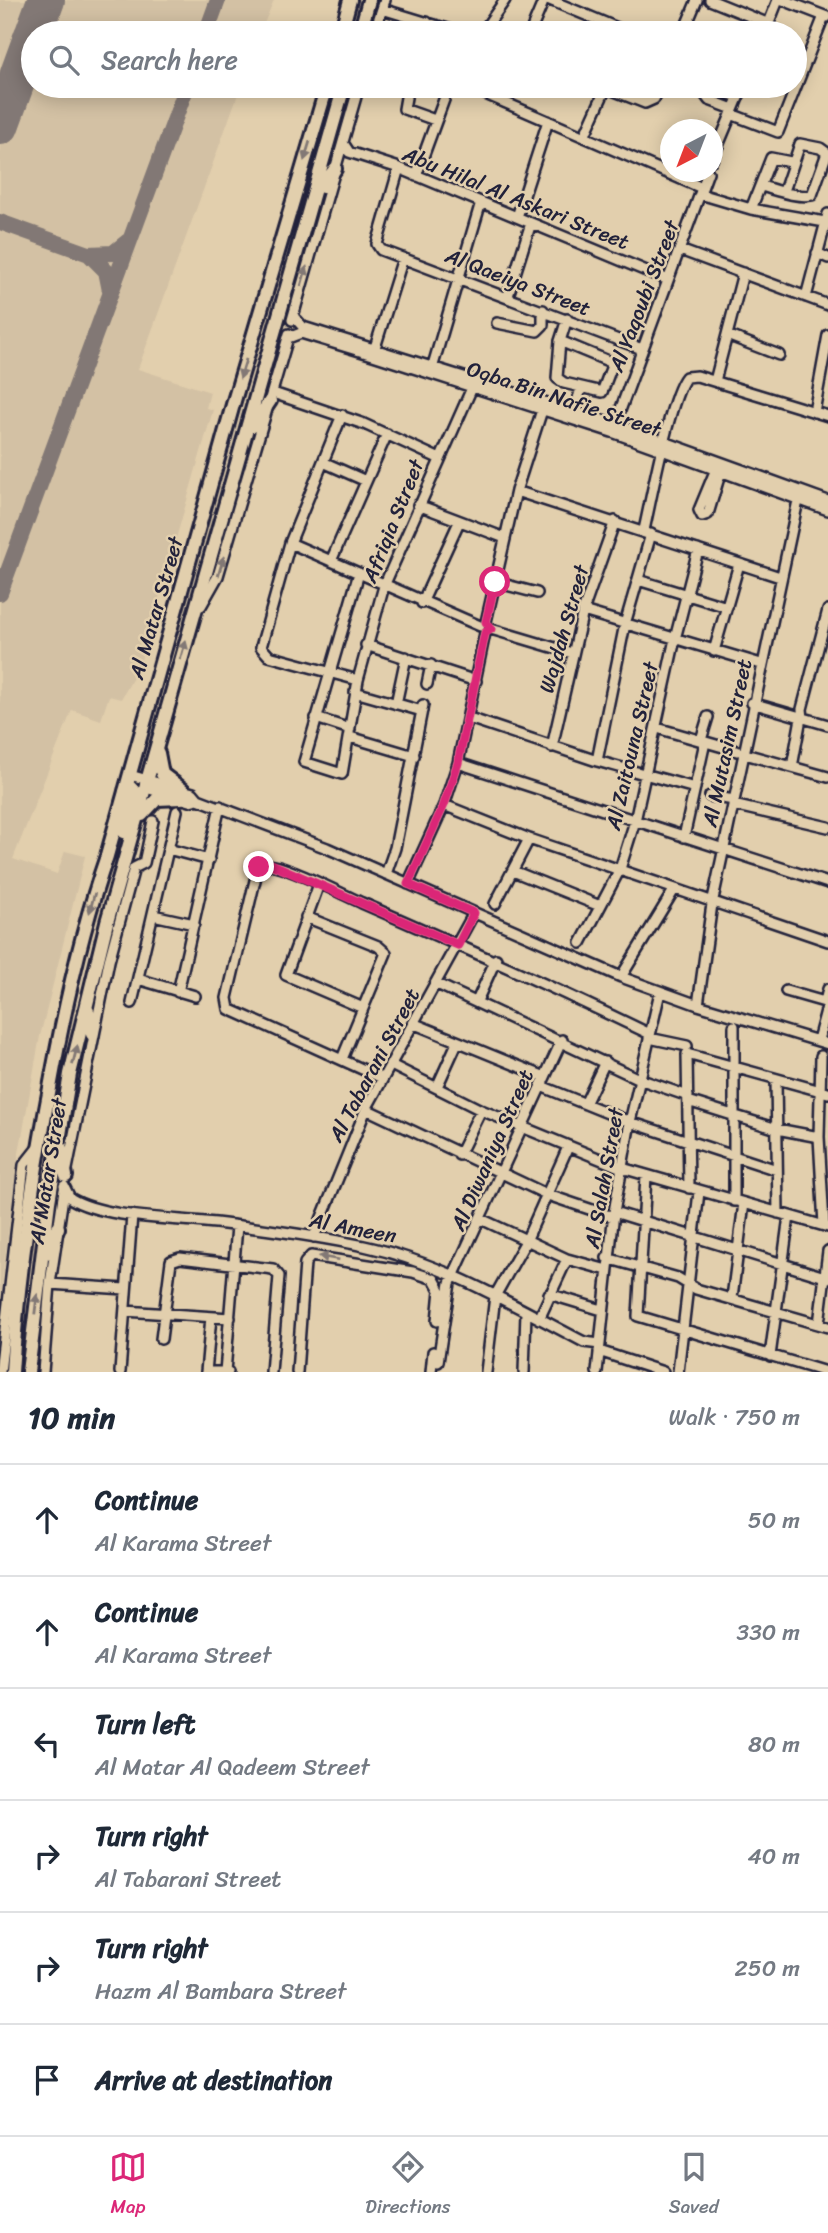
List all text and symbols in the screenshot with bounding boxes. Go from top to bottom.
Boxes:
search box [21,21,807,98]
text: Search here [101,37,238,83]
icon: search [45,41,83,79]
north arrow [660,119,723,182]
street label: Abu Hilal Al Askari Street [396,135,635,261]
one-way arrow [302,141,312,162]
street label: Al Yaqoubi Street [597,213,691,378]
street label: Al Qaeiya Street [439,236,596,327]
one-way arrow [300,266,310,287]
street label: Oqba Bin Nafie Street [462,350,668,449]
one-way arrow [238,359,248,380]
street label: Afriqia Street [351,452,436,590]
street label: Al Matar Street [117,531,195,685]
one-way arrow [216,555,226,576]
street label: Wajdah Street [528,559,601,698]
route start [479,566,510,597]
one-way arrow [178,639,189,661]
street label: Al Mutasim Street [690,655,763,832]
street label: Al Zaitouna Street [594,657,670,835]
route end [243,851,274,882]
one-way arrow [86,893,96,914]
street label: Al Tabarani Street [317,981,431,1150]
one-way arrow [70,1044,81,1066]
street label: Al Diwaniya Street [439,1063,545,1238]
street label: Al Matar Street [18,1094,79,1248]
street label: Al Salah Street [573,1103,635,1252]
street label: Al Ameen [305,1201,400,1255]
one-way arrow [318,1252,340,1263]
one-way arrow [31,1293,42,1315]
text: 10 min [28,1391,115,1445]
text: Walk · 750 m [668,1397,800,1438]
text: Continue [95,1477,198,1523]
text: 50 m [748,1500,800,1541]
icon: ahead [28,1501,66,1539]
text: Al Karama Street [95,1523,271,1564]
text: Continue [95,1589,198,1635]
text: 330 m [737,1612,800,1653]
icon: ahead [28,1613,66,1651]
text: Al Karama Street [95,1635,271,1676]
text: Turn left [95,1701,195,1747]
text: 80 m [748,1724,800,1765]
icon: left [28,1725,66,1763]
text: Al Matar Al Qadeem Street [95,1747,370,1788]
text: Turn right [95,1813,208,1859]
text: 40 m [747,1836,800,1877]
icon: right [28,1837,66,1875]
text: Al Tabarani Street [95,1859,281,1900]
text: Turn right [95,1925,208,1971]
text: 250 m [734,1948,800,1989]
icon: right [28,1949,66,1987]
text: Hazm Al Bambara Street [95,1971,346,2012]
text: Arrive at destination [95,2057,332,2103]
icon: arrive [28,2061,66,2099]
tab: Map [109,2148,147,2223]
tab: Directions [365,2148,451,2223]
tab: Saved [669,2148,719,2223]

